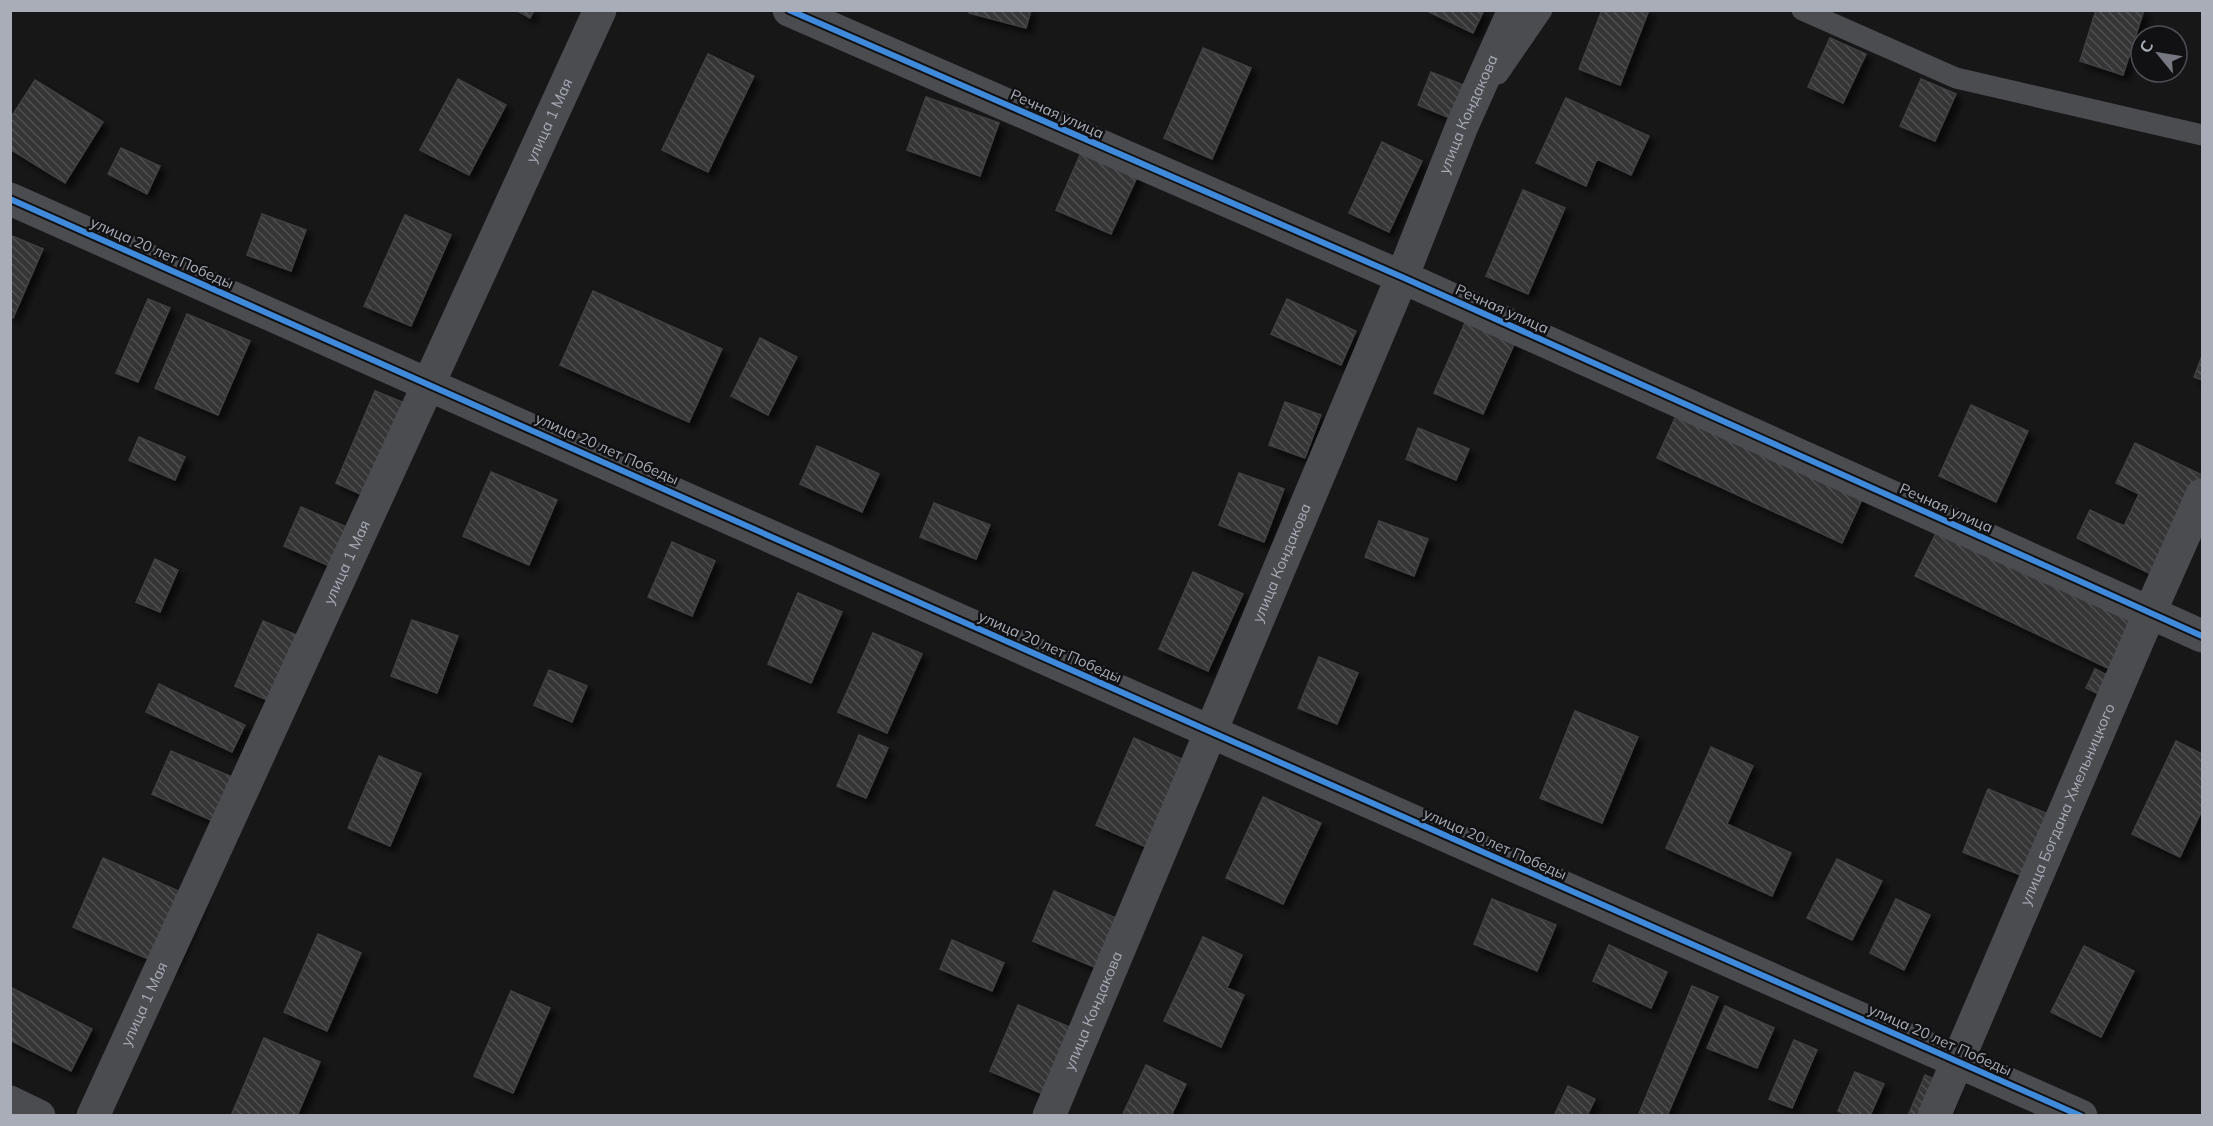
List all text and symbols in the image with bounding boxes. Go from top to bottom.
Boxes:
north arrow [2129,24,2189,84]
text: С [2135,37,2157,56]
street label: улица Кондакова [1434,52,1502,176]
street label: улица 1 Мая [521,75,576,166]
street label: Речная улица [1008,84,1107,143]
street label: улица 20 лет Победы [88,212,237,293]
street label: Речная улица [1453,279,1552,338]
street label: улица 20 лет Победы [533,408,682,489]
street label: Речная улица [1897,478,1996,537]
street label: улица Кондакова [1248,500,1315,625]
street label: улица 1 Мая [319,517,374,607]
street label: улица 20 лет Победы [976,606,1125,687]
street label: улица Богдана Хмельницкого [2015,700,2119,908]
street label: улица 20 лет Победы [1421,803,1570,884]
street label: улица Кондакова [1059,948,1126,1073]
street label: улица 1 Мая [116,959,171,1049]
street label: улица 20 лет Победы [1866,999,2015,1080]

